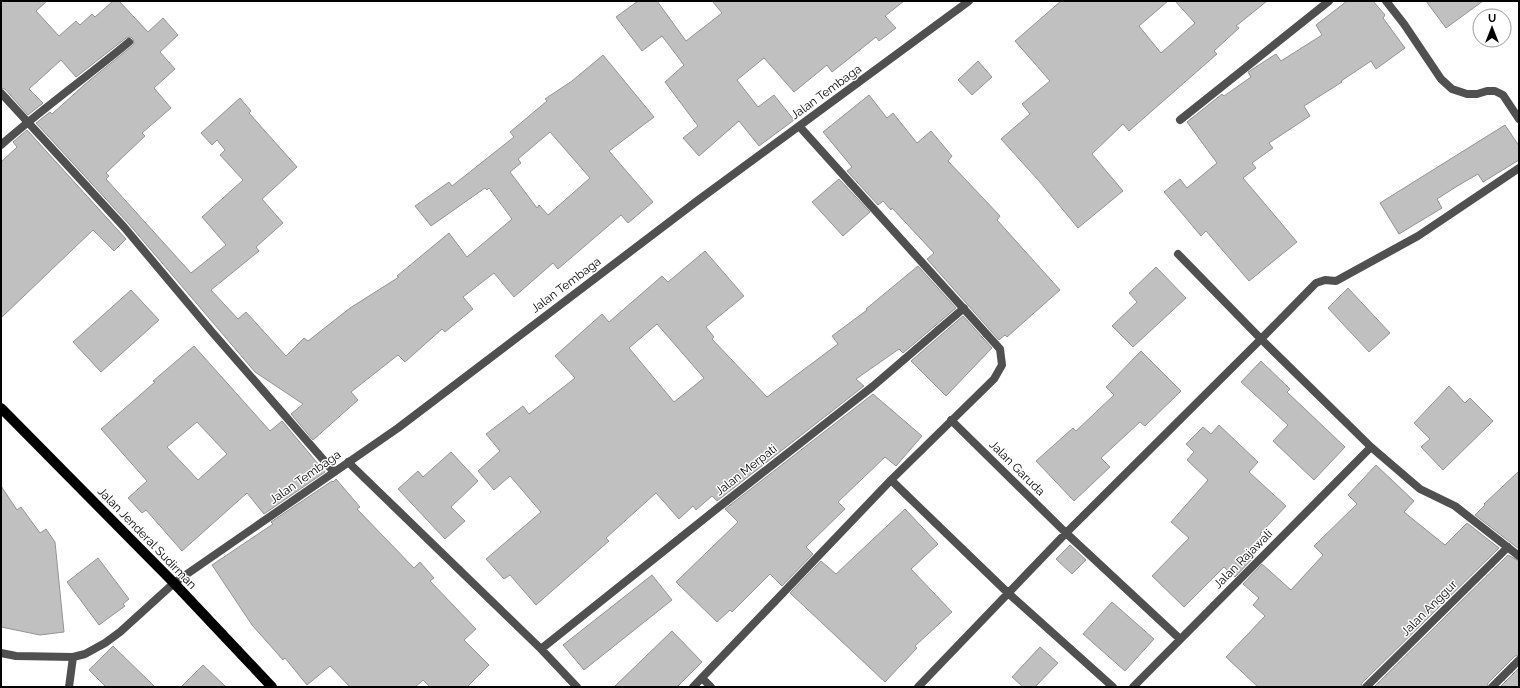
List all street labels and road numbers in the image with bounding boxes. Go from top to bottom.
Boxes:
street label: Jalan Tembaga [788,62,864,122]
street label: Jalan Tembaga [528,254,604,316]
street label: Jalan Garuda [986,437,1048,499]
street label: Jalan Merpati [712,442,780,498]
street label: Jalan Tembaga [267,447,343,507]
street label: Jalan Jenderal Sudirman [95,484,199,592]
street label: Jalan Rajawali [1211,527,1275,591]
street label: Jalan Anggur [1398,577,1460,639]

